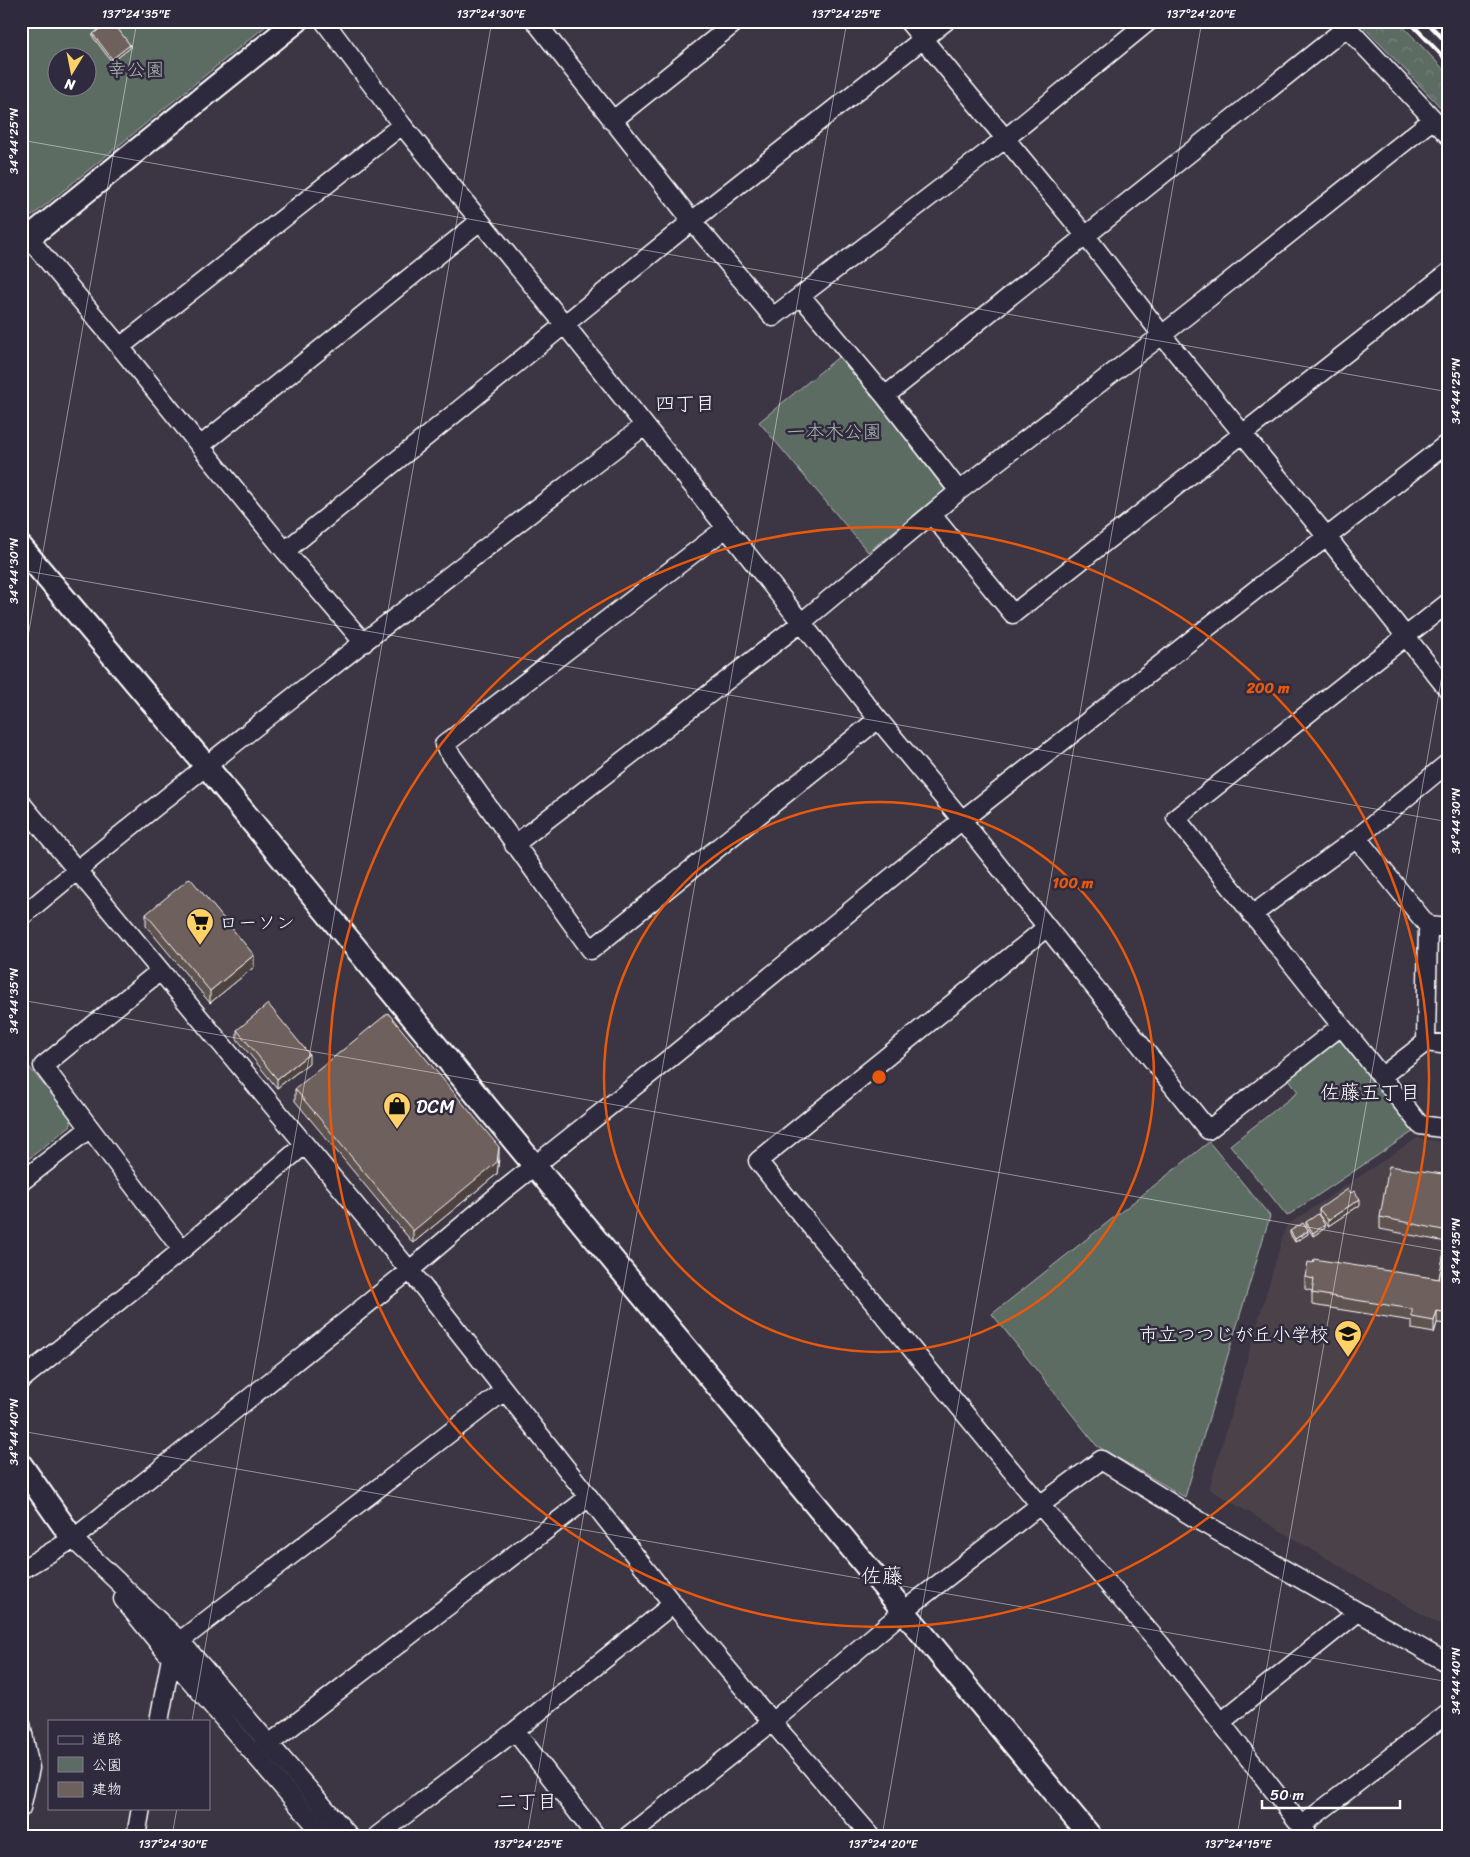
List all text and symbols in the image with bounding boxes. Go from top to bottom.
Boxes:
text: 137°24'35"E [102,3,171,25]
text: 137°24'30"E [457,3,527,25]
text: 137°24'25"E [812,3,882,25]
text: 137°24'20"E [1167,3,1237,25]
north arrow [48,48,98,98]
park label: 幸公園 [107,53,165,86]
text: N [63,71,78,98]
text: 34°44'25"N [3,107,25,174]
text: 34°44'25"N [1445,357,1467,424]
district label: 四丁目 [655,386,715,421]
park label: 一本木公園 [786,415,882,448]
text: 34°44'30"N [3,537,25,604]
text: 200 m [1245,675,1290,701]
text: 34°44'30"N [1445,787,1467,854]
text: 100 m [1053,870,1094,896]
place label: ローソン [219,906,295,939]
supermarket icon: ローソン [185,907,215,946]
text: 34°44'35"N [3,967,25,1034]
centre of rings [870,1068,888,1086]
district label: 佐藤五丁目 [1320,1075,1420,1110]
place label: DCM [416,1090,455,1123]
shop icon: DCM [382,1091,412,1130]
text: 34°44'35"N [1445,1217,1467,1284]
place label: 市立つつじが丘小学校 [1139,1318,1329,1351]
school or university icon: 市立つつじが丘小学校 [1333,1319,1363,1358]
text: 34°44'40"N [3,1398,25,1466]
district label: 佐藤 [861,1557,903,1595]
text: 34°44'40"N [1445,1647,1467,1715]
legend [48,1720,210,1810]
text: 道路 [92,1726,122,1752]
text: 公園 [92,1752,122,1778]
text: 建物 [92,1776,122,1802]
scale bar [1262,1777,1400,1809]
text: 50 m [1270,1782,1305,1808]
district label: 二丁目 [497,1784,557,1819]
text: 137°24'30"E [139,1833,209,1855]
text: 137°24'25"E [494,1833,564,1855]
text: 137°24'20"E [849,1833,919,1855]
text: 137°24'15"E [1205,1833,1273,1855]

